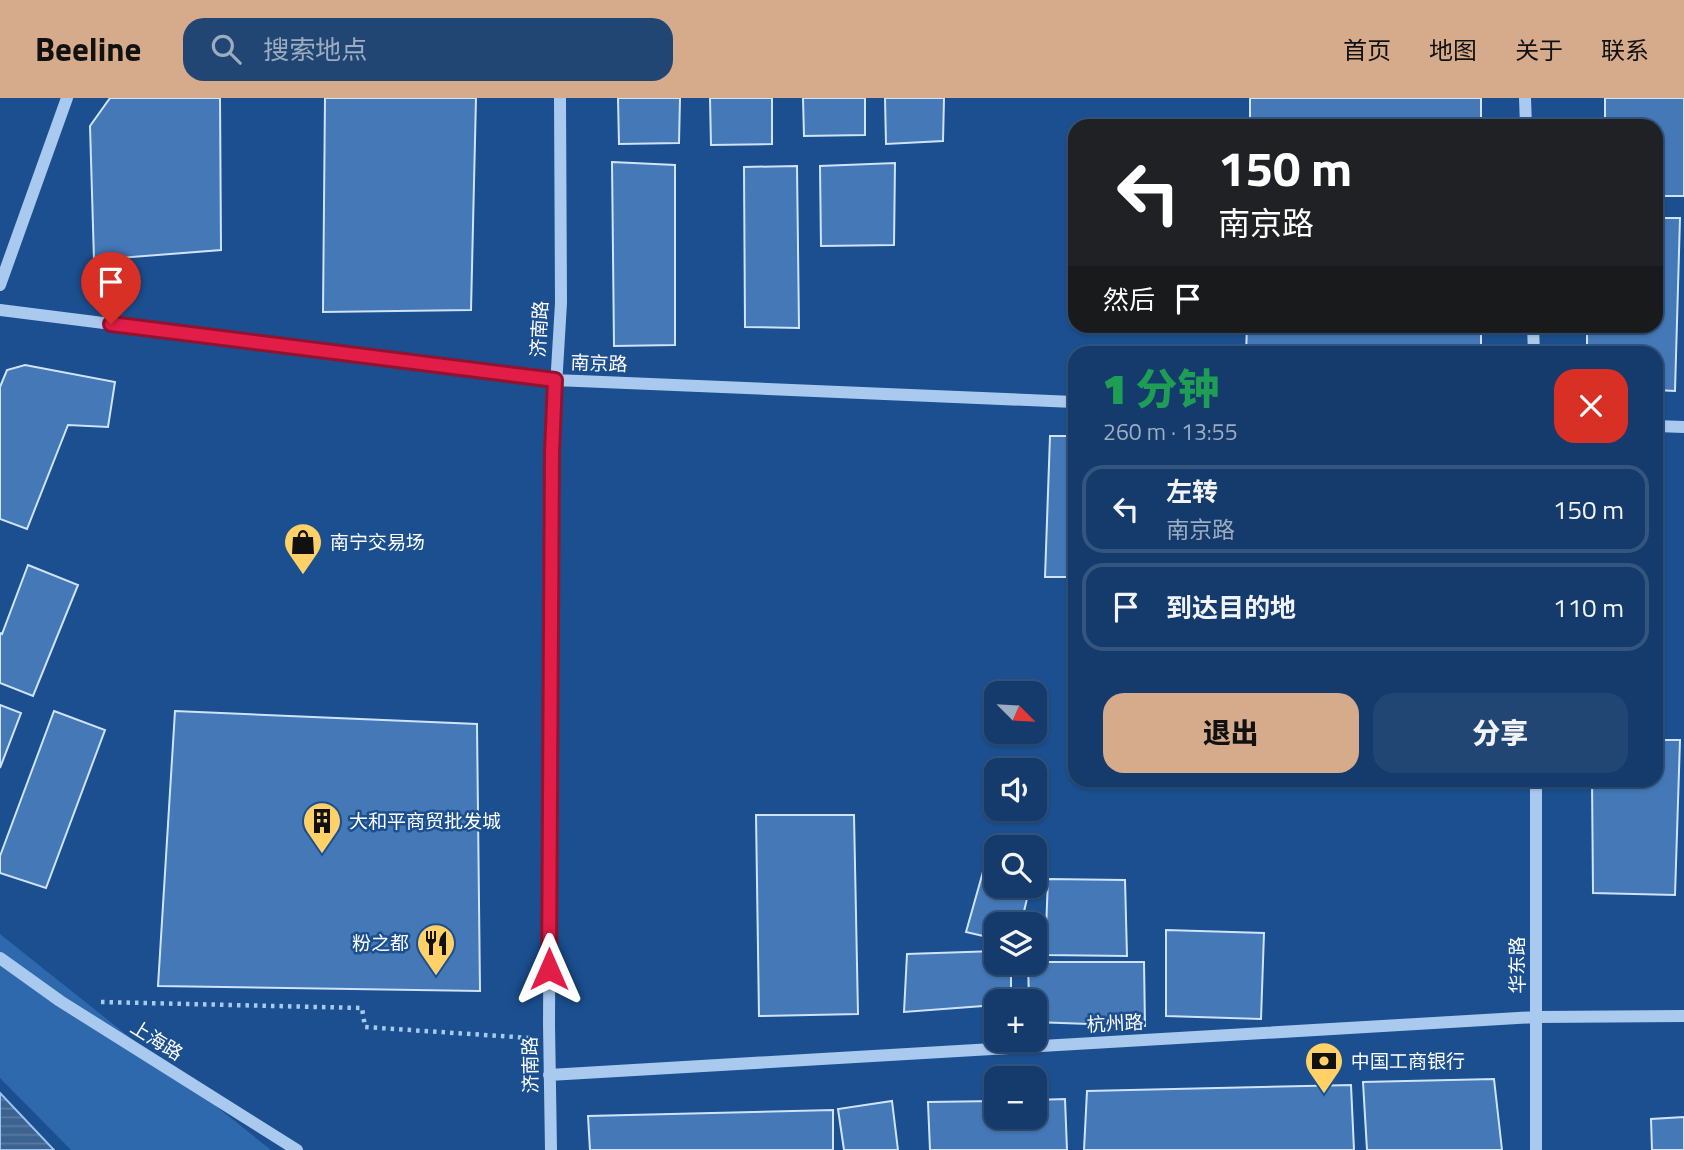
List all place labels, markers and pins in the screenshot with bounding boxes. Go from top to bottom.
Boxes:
pin [81,252,141,324]
shop icon: 南宁交易场 [282,521,324,576]
place label: 南宁交易场 [330,527,425,556]
building icon: 大和平商贸批发城 [301,800,343,855]
place label: 大和平商贸批发城 [349,806,501,835]
restaurant icon: 粉之都 [415,922,457,977]
place label: 粉之都 [352,928,409,957]
bank icon: 中国工商银行 [1303,1040,1345,1095]
place label: 中国工商银行 [1351,1046,1465,1075]

